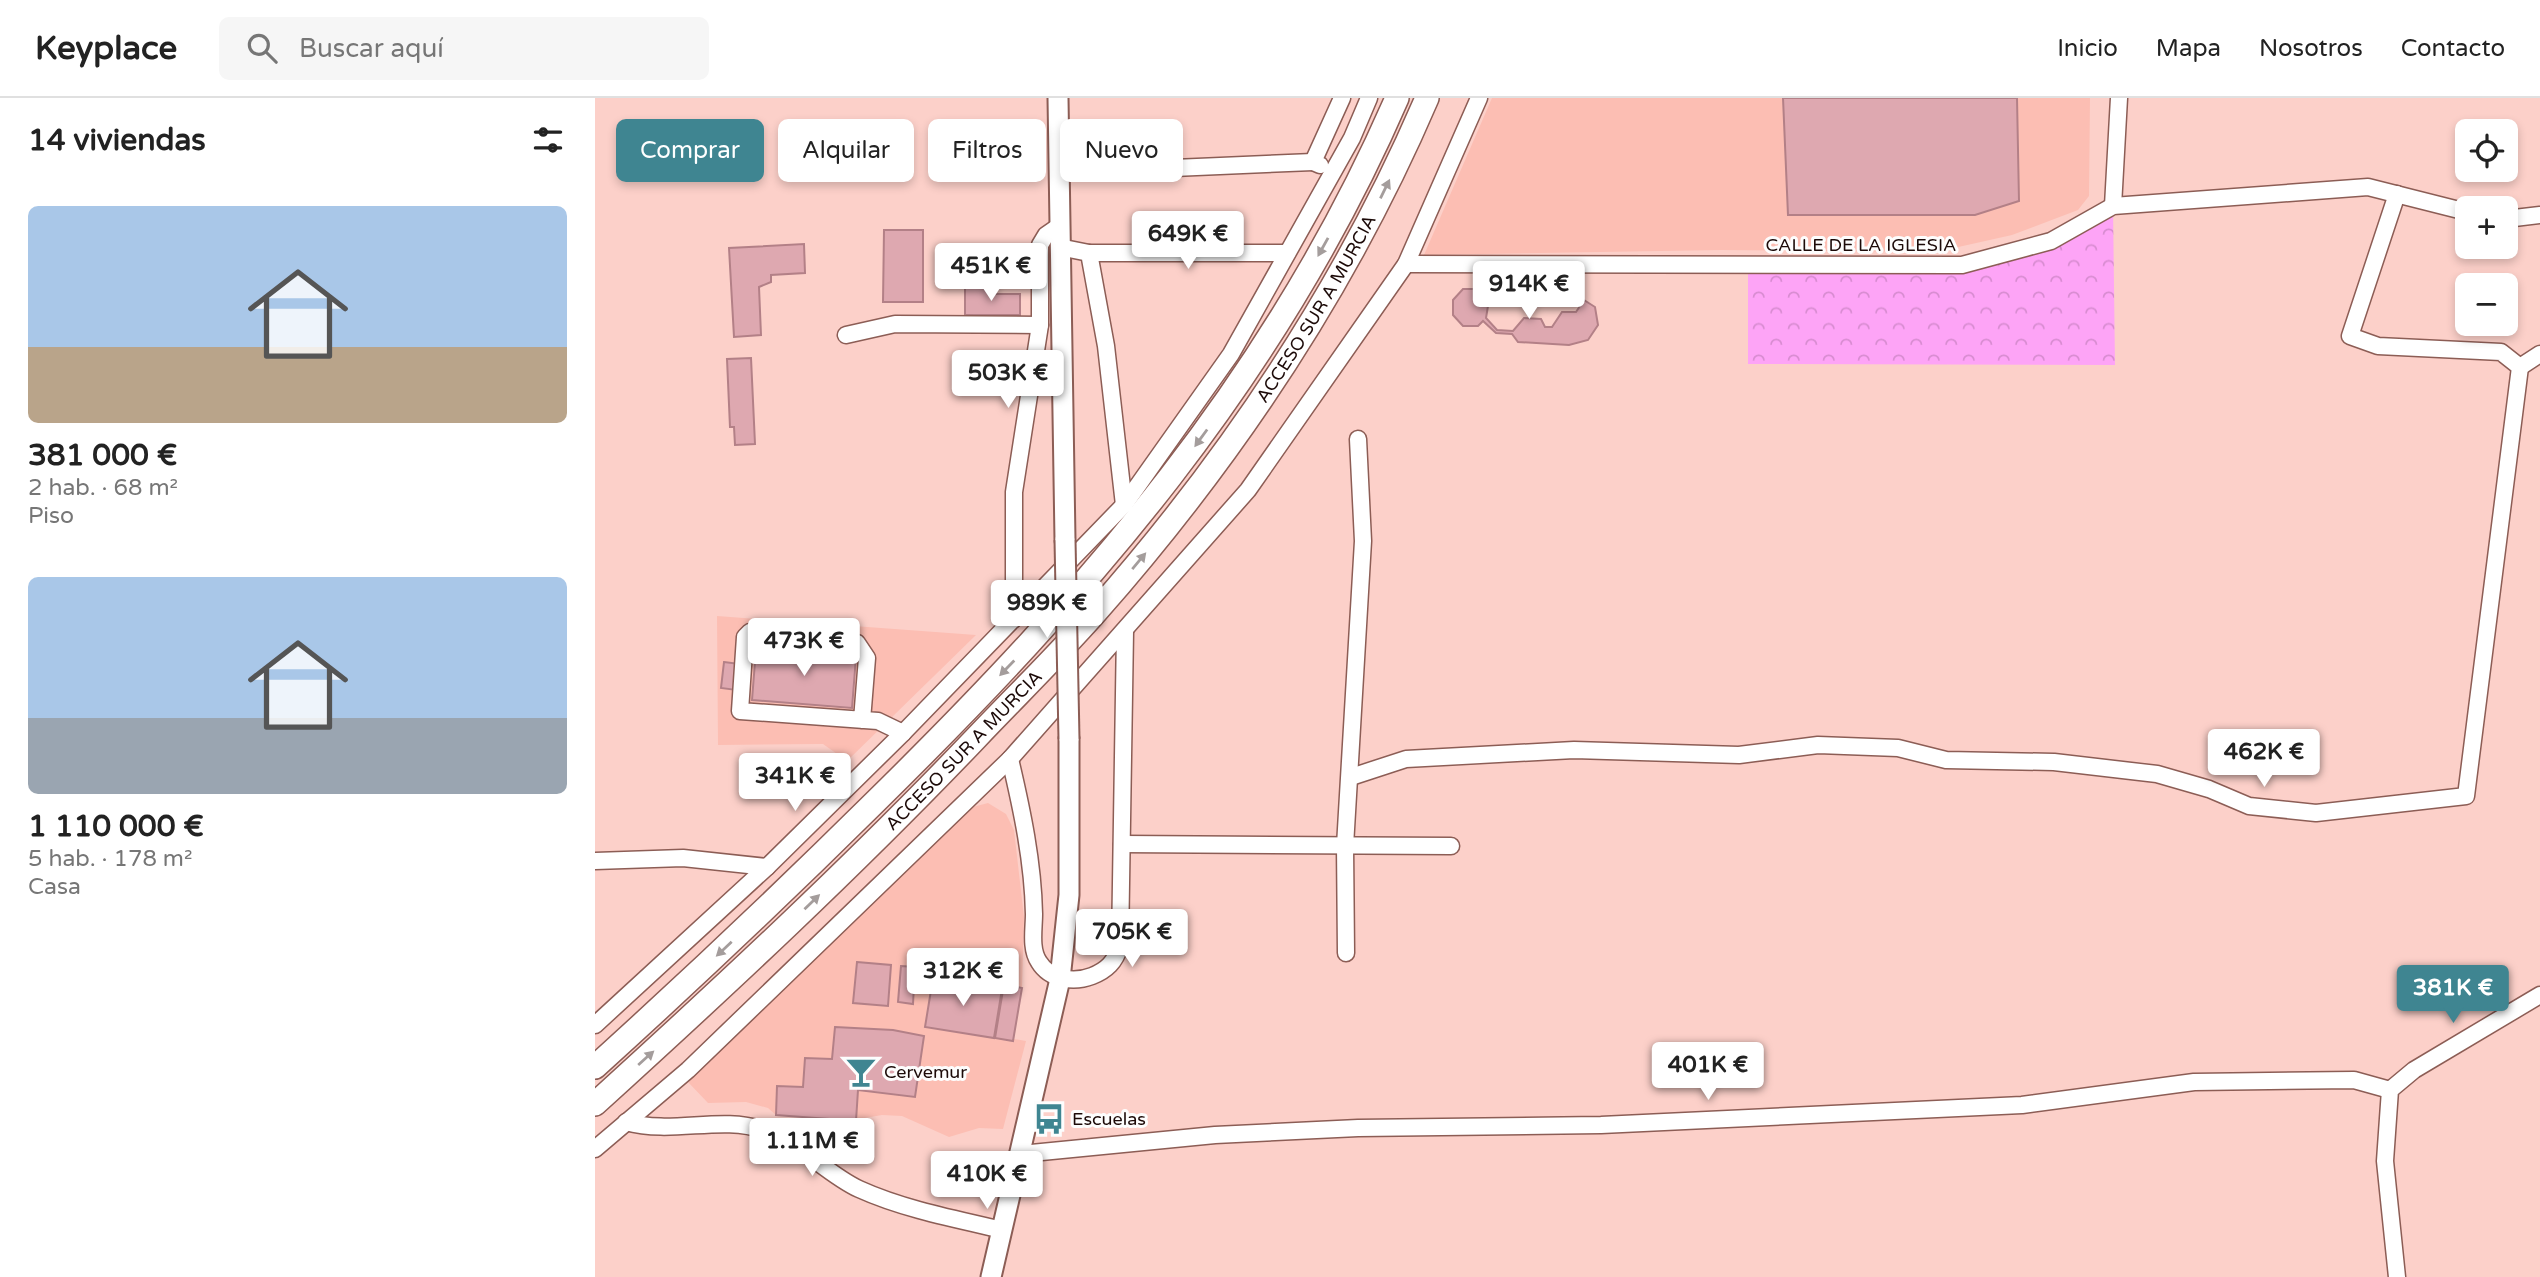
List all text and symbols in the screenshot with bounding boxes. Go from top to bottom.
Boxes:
search box [219,17,709,80]
text: Keyplace [35,29,177,68]
icon: search [243,29,281,67]
text: Buscar aquí [299,33,444,64]
text: Inicio [2057,34,2118,63]
text: Mapa [2156,34,2221,63]
text: Nosotros [2259,34,2363,63]
text: Contacto [2401,34,2505,63]
chip: Comprar [616,119,764,182]
chip: Alquilar [778,119,914,182]
chip: Filtros [928,119,1046,182]
chip: Nuevo [1060,119,1183,182]
map controls [2455,119,2518,336]
button: locate [2455,119,2518,182]
icon: filters [529,121,567,159]
text: 14 viviendas [28,122,206,159]
one-way arrow [1380,179,1391,199]
button: + [2455,196,2518,259]
street label: ACCESO SUR A MURCIA [1251,211,1381,407]
pin: 649K € [1131,212,1245,271]
text: 649K € [1148,220,1228,248]
street label: CALLE DE LA IGLESIA [1766,234,1956,256]
one-way arrow [1317,237,1329,256]
pin: 451K € [934,244,1048,303]
icon: home [235,251,361,377]
text: 451K € [951,252,1031,280]
pin: 914K € [1472,262,1586,321]
text: 914K € [1489,270,1569,298]
button: − [2455,273,2518,336]
pin: 503K € [951,350,1065,410]
text: 503K € [968,359,1048,387]
one-way arrow [1194,429,1208,447]
text: 381 000 € [28,437,177,474]
text: 2 hab. · 68 m² [28,474,178,502]
text: Piso [28,502,74,530]
one-way arrow [1131,553,1146,571]
pin: 989K € [990,580,1104,640]
text: 989K € [1007,589,1087,617]
pin: 473K € [747,618,861,678]
icon: home [235,622,361,748]
text: 473K € [764,627,844,655]
one-way arrow [999,659,1015,676]
street label: ACCESO SUR A MURCIA [881,666,1047,835]
pin: 462K € [2207,730,2321,789]
text: 462K € [2224,738,2304,766]
pin: 341K € [738,754,852,813]
text: 341K € [755,762,835,790]
text: 1 110 000 € [28,808,204,845]
text: 5 hab. · 178 m² [28,845,193,873]
text: Casa [28,873,81,901]
one-way arrow [803,894,820,911]
pin: 705K € [1075,910,1189,969]
text: 705K € [1092,918,1172,946]
one-way arrow [715,941,733,957]
pin: 312K € [906,948,1020,1008]
text: 312K € [923,957,1003,985]
pin: 381K € [2396,965,2510,1025]
text: 381K € [2413,974,2493,1002]
pin: 401K € [1651,1042,1765,1102]
one-way arrow [637,1050,655,1066]
text: 401K € [1668,1051,1748,1079]
bar icon: Cervemur [844,1055,878,1089]
place label: Cervemur [884,1061,967,1083]
bus stop icon: Escuelas [1032,1102,1066,1136]
place label: Escuelas [1072,1108,1146,1130]
pin: 1.11M € [747,1118,877,1178]
text: 1.11M € [765,1127,859,1155]
pin: 410K € [930,1152,1044,1211]
text: 410K € [947,1160,1027,1188]

